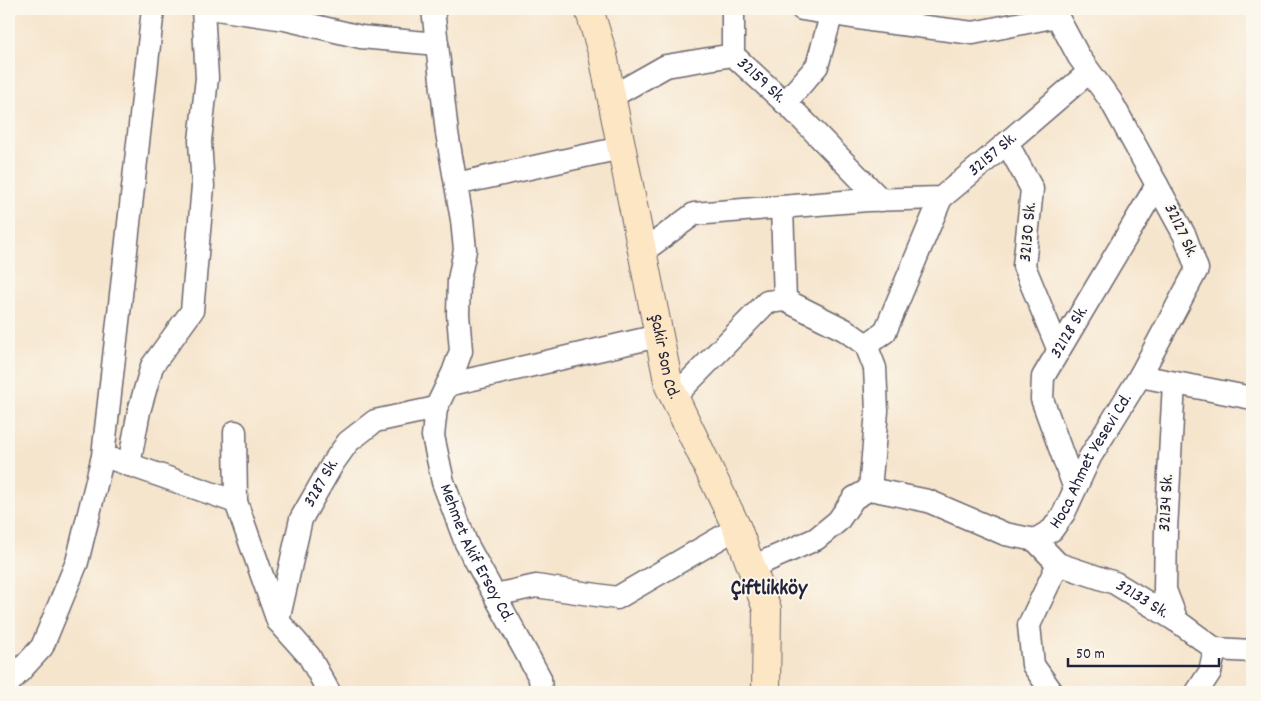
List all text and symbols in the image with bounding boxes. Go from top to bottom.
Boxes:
street label: 32159 Sk. [731,52,791,110]
street label: 32157 Sk. [963,126,1023,183]
street label: 32127 Sk. [1157,200,1203,262]
street label: 32130 Sk. [1014,201,1044,263]
street label: 32128 Sk. [1044,301,1095,363]
street label: Şakir Son Cd. [643,312,686,404]
street label: Hoca Ahmet Yesevi Cd. [1044,389,1139,534]
street label: 3287 Sk. [298,453,345,512]
street label: 32134 Sk. [1153,474,1181,532]
street label: Mehmet Akif Ersoy Cd. [432,480,520,627]
district label: Çiftlikköy [731,574,808,605]
street label: 32133 Sk. [1111,574,1173,625]
scale bar [1068,636,1220,668]
text: 50 m [1076,644,1105,666]

